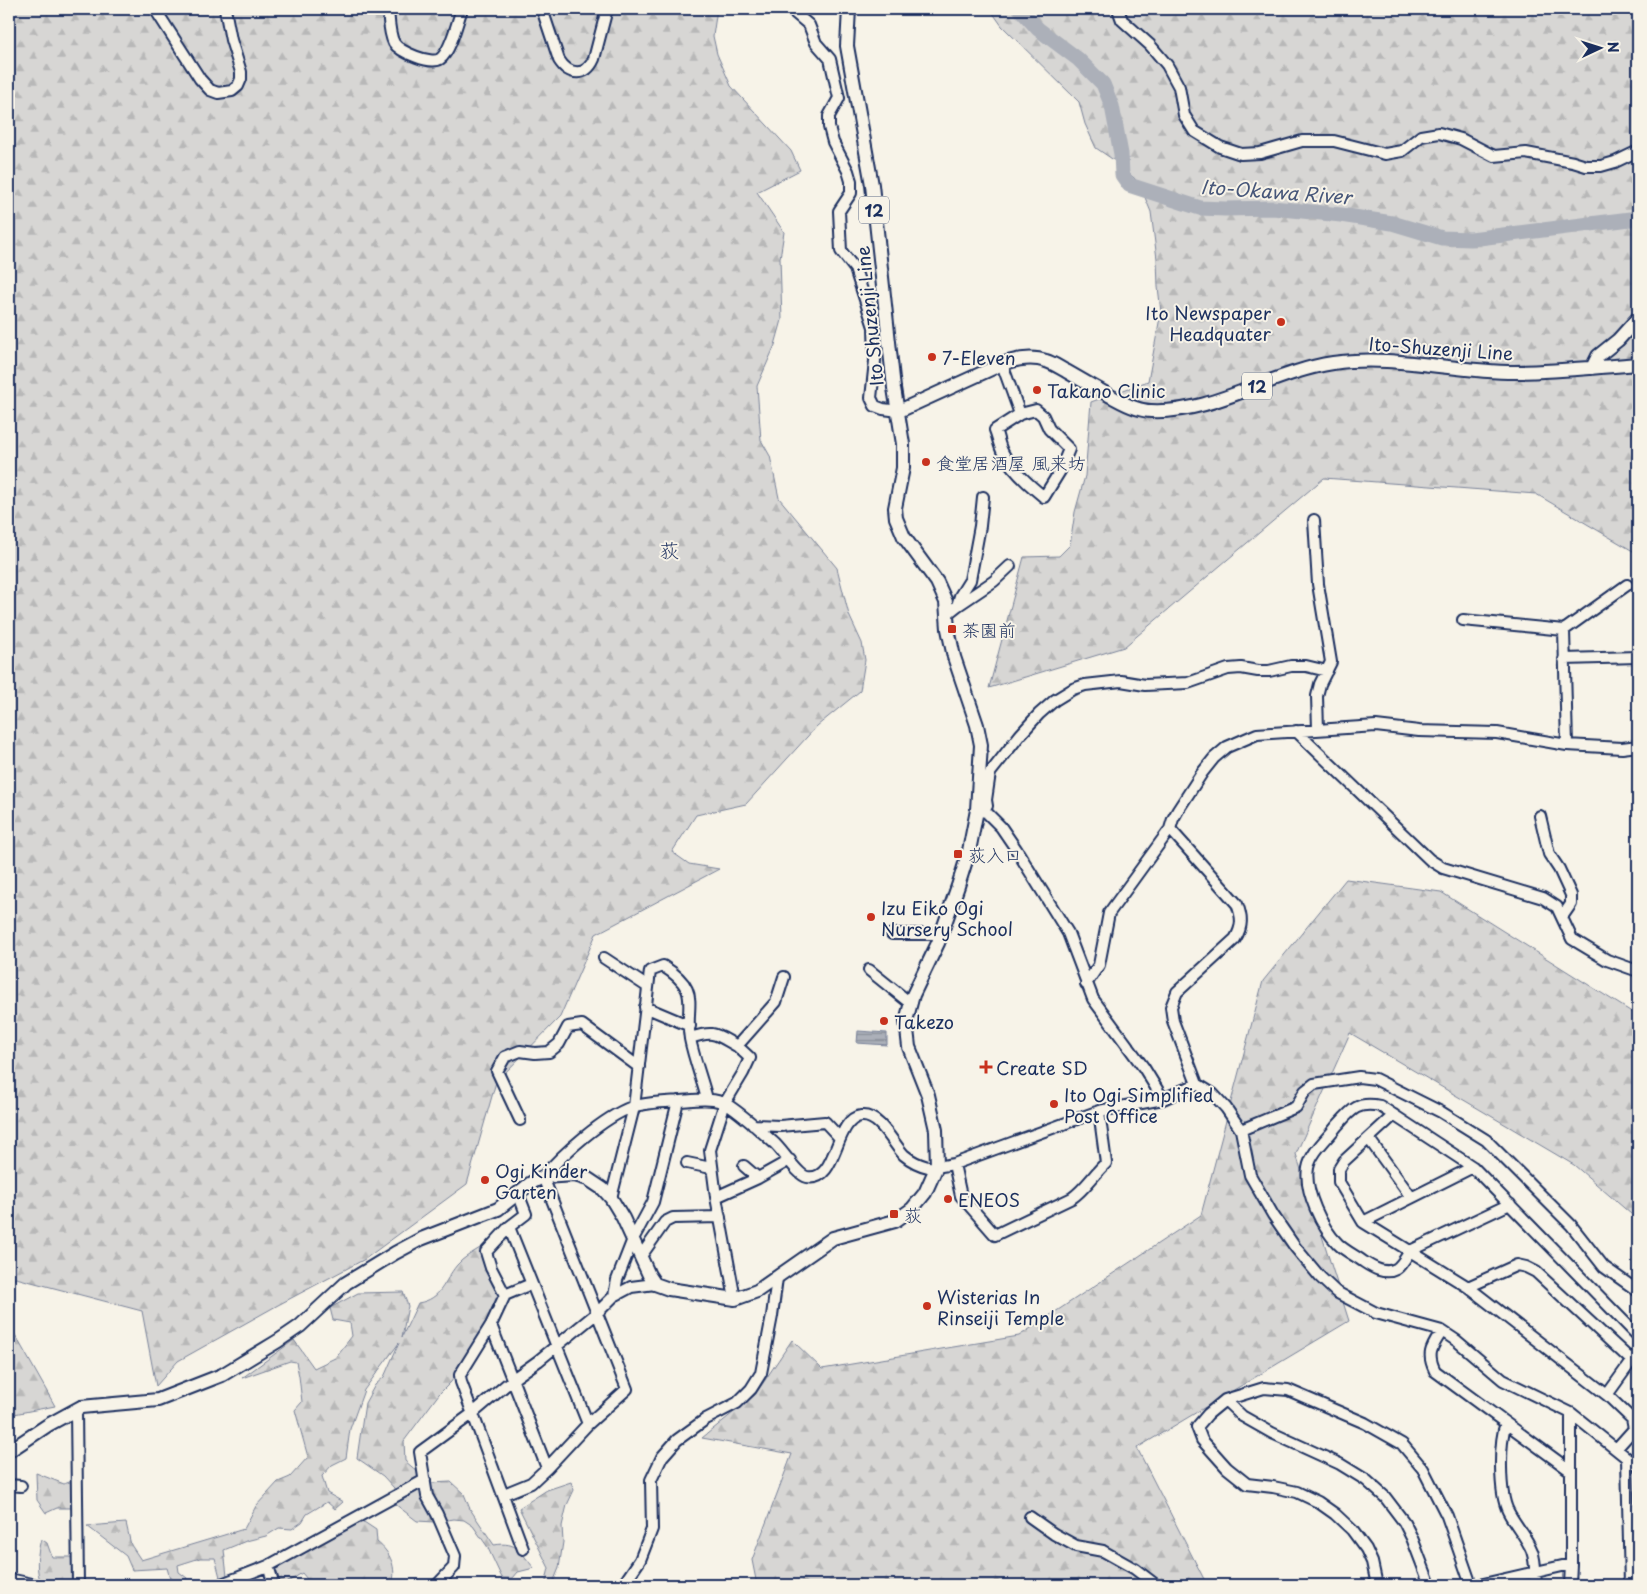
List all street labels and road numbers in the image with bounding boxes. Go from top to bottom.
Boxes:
road number: 12 [859,196,889,224]
street label: Ito Shuzenji Line [848,244,890,388]
street label: Ito-Shuzenji Line [1368,329,1514,367]
road number: 12 [1242,372,1272,400]

